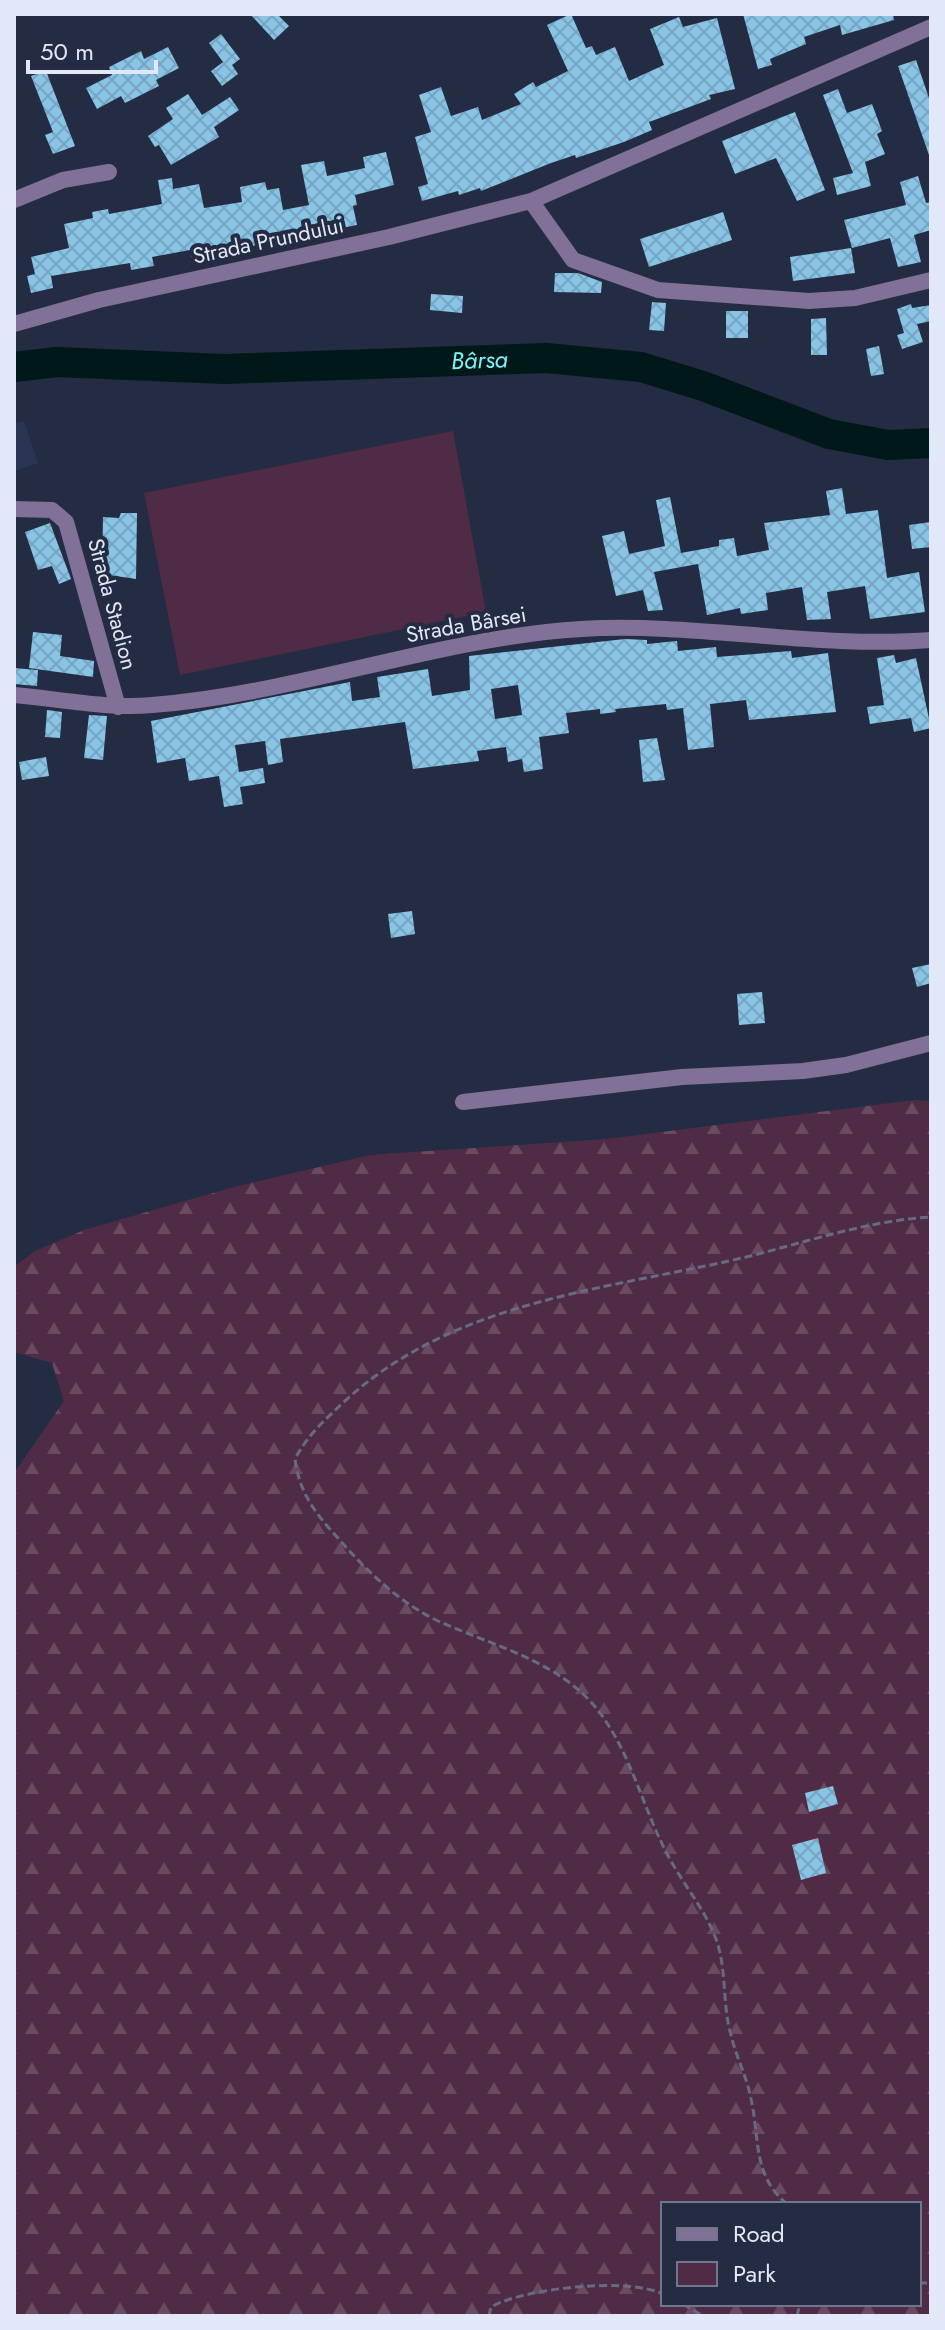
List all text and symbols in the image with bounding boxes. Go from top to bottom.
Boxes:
scale bar [28,24,156,74]
text: 50 m [40,34,94,69]
street label: Strada Prundului [189,208,347,272]
water label: Bârsa [450,341,508,378]
street label: Strada Stadion [80,535,146,673]
street label: Strada Bârsei [403,598,529,650]
legend [661,2202,921,2306]
text: Road [733,2216,785,2251]
text: Park [733,2256,776,2291]

